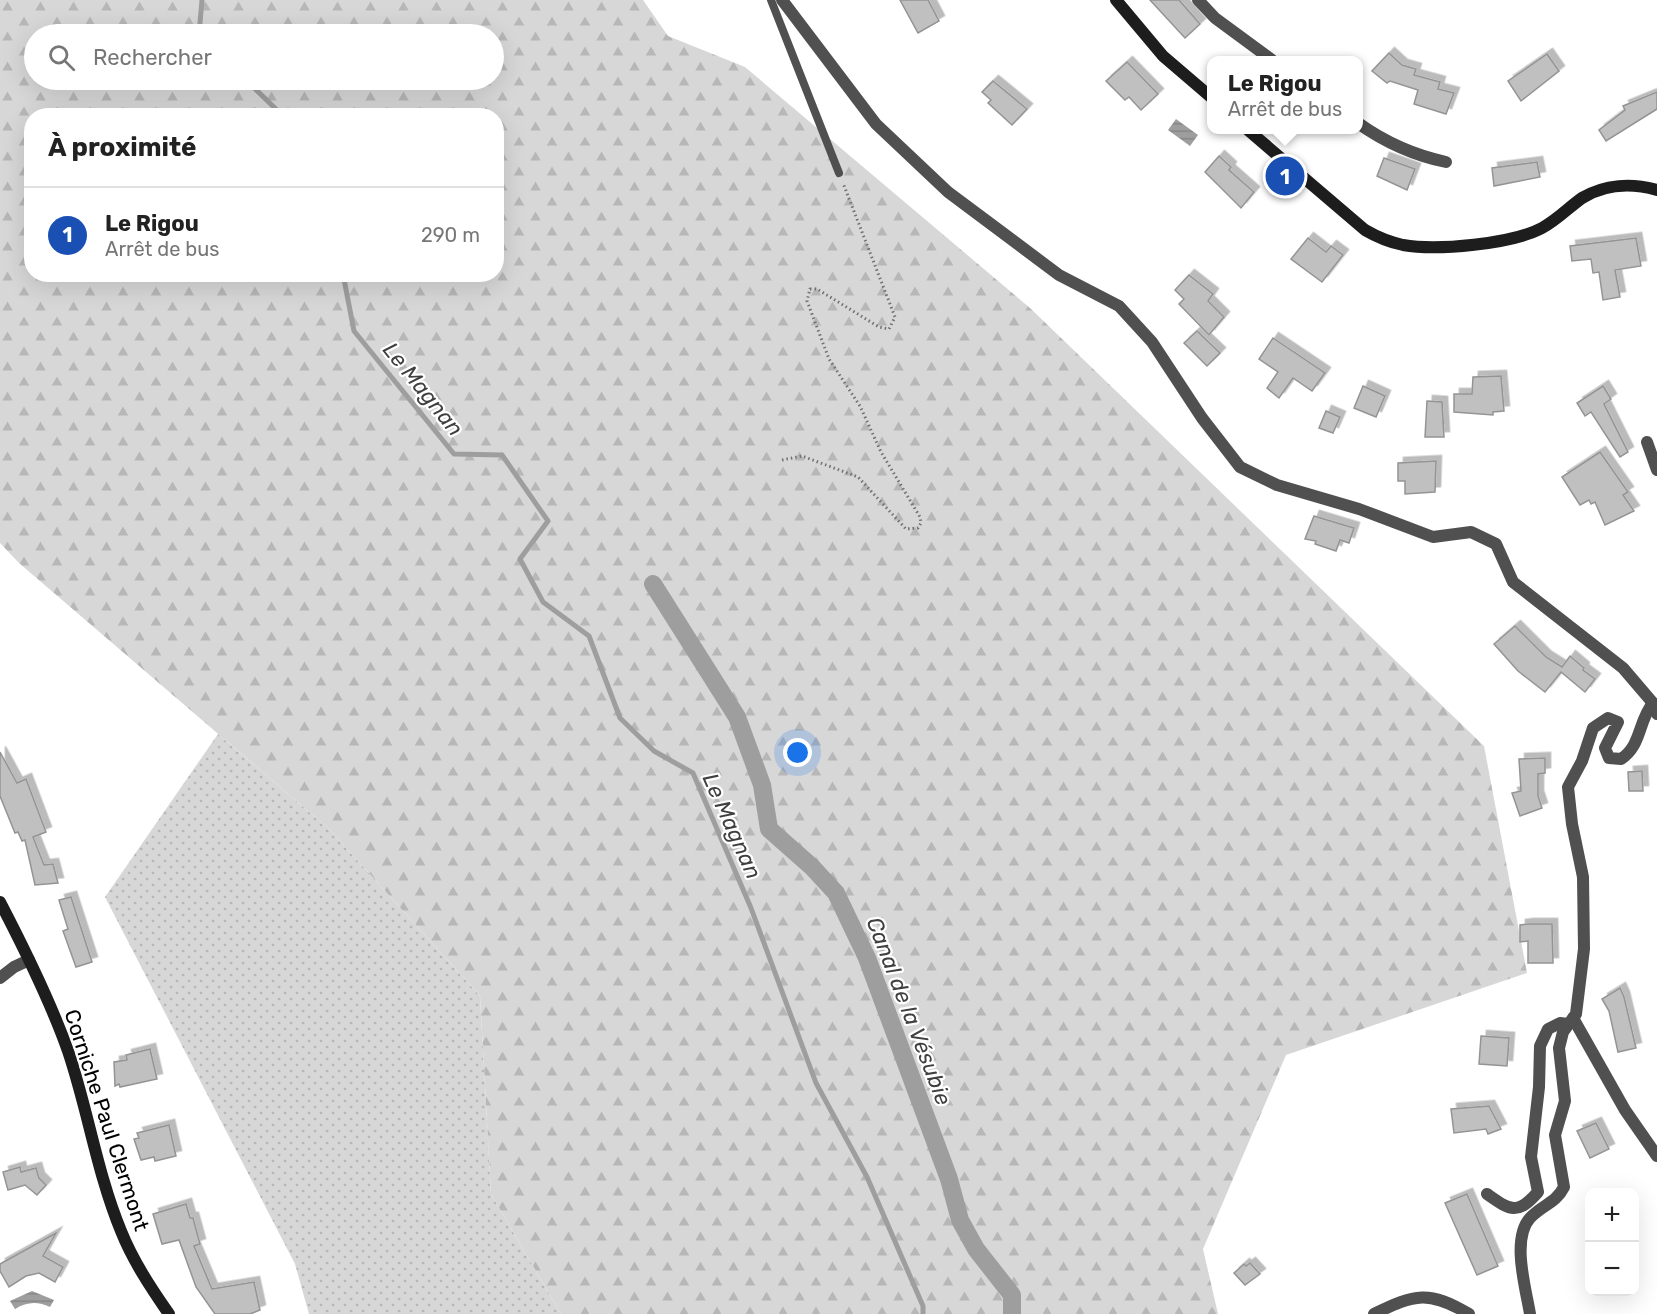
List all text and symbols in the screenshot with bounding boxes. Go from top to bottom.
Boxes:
search box [24,24,504,90]
icon: search [45,41,78,74]
text: Rechercher [93,44,212,71]
popup [1207,56,1363,134]
text: Le Rigou [1228,70,1322,97]
text: Arrêt de bus [1228,97,1342,121]
text: À proximité [48,132,197,163]
pin: 1 [1266,154,1304,198]
text: Le Rigou [105,210,199,237]
text: 1 [63,223,72,247]
text: 290 m [421,223,480,247]
text: Arrêt de bus [105,237,219,261]
water label: Le Magnan [377,337,469,441]
your location [783,738,812,767]
water label: Le Magnan [697,769,767,883]
water label: Canal de la Vésubie [861,913,957,1109]
street label: Corniche Paul Clermont [59,1006,155,1234]
map controls [1585,1188,1639,1296]
button: + [1585,1188,1639,1242]
button: − [1585,1242,1639,1296]

